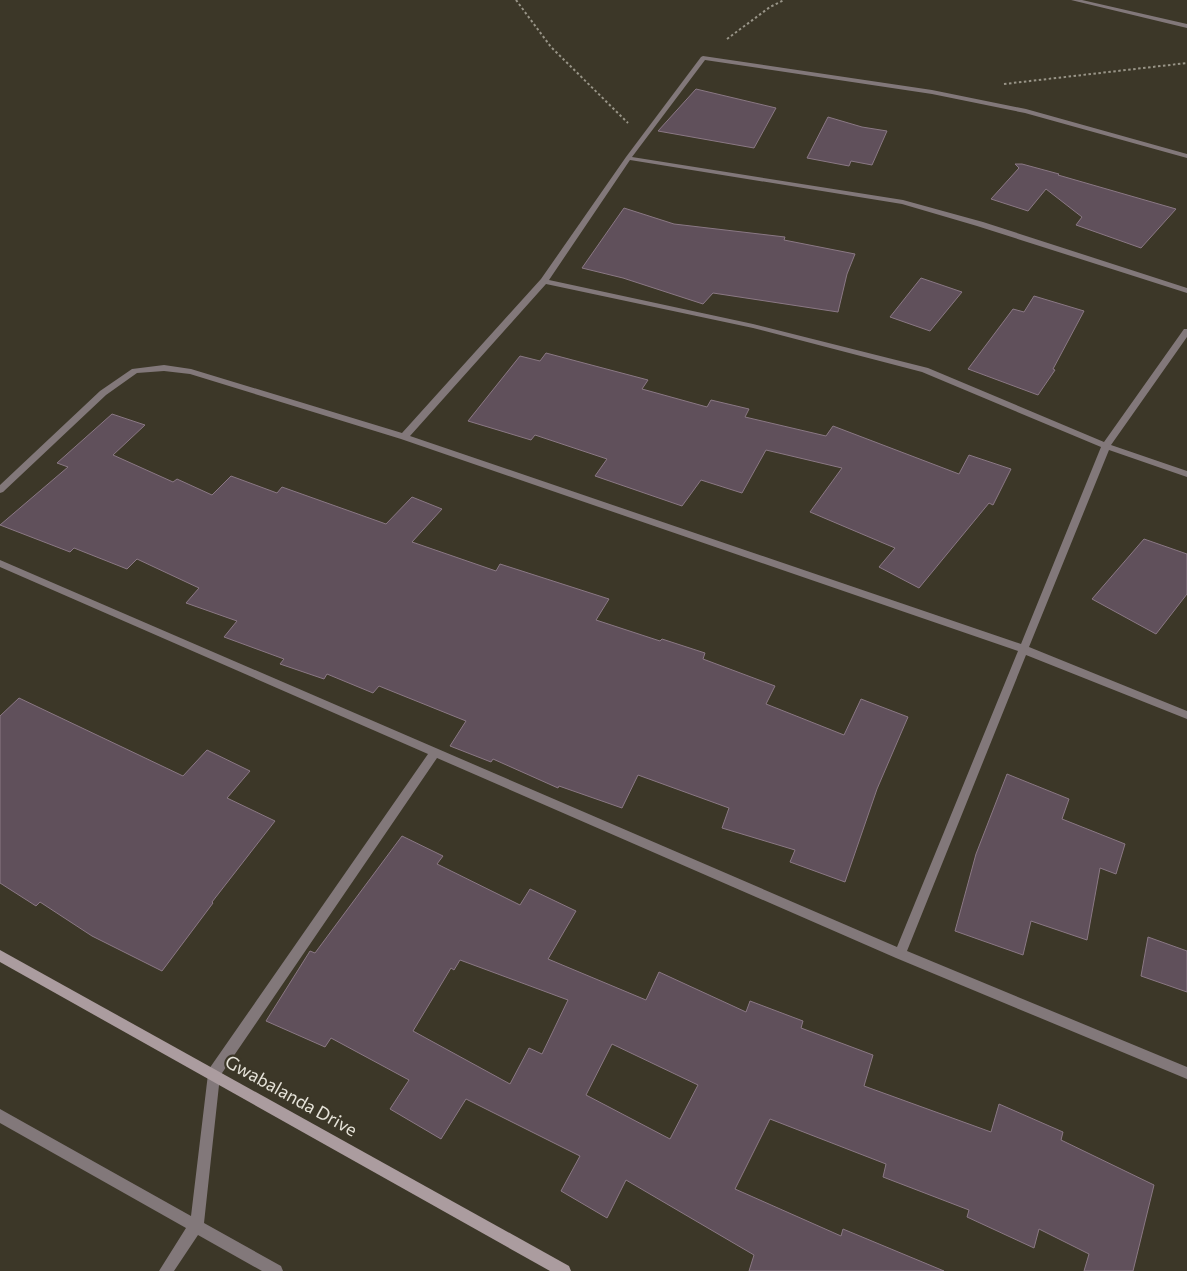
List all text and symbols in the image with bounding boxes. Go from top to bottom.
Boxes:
street label: Gwabalanda Drive [222,1050,361,1141]

